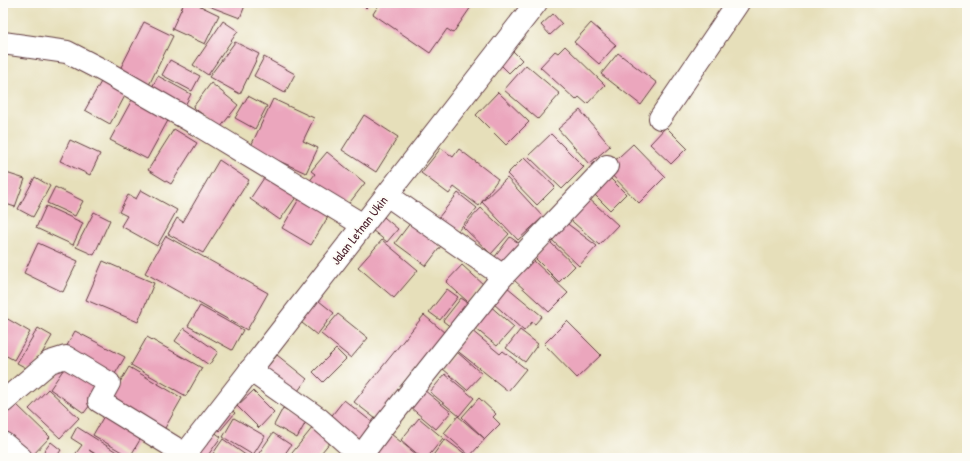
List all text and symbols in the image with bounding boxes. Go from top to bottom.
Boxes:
street label: Jalan Letnan Ukin [326,192,392,268]

